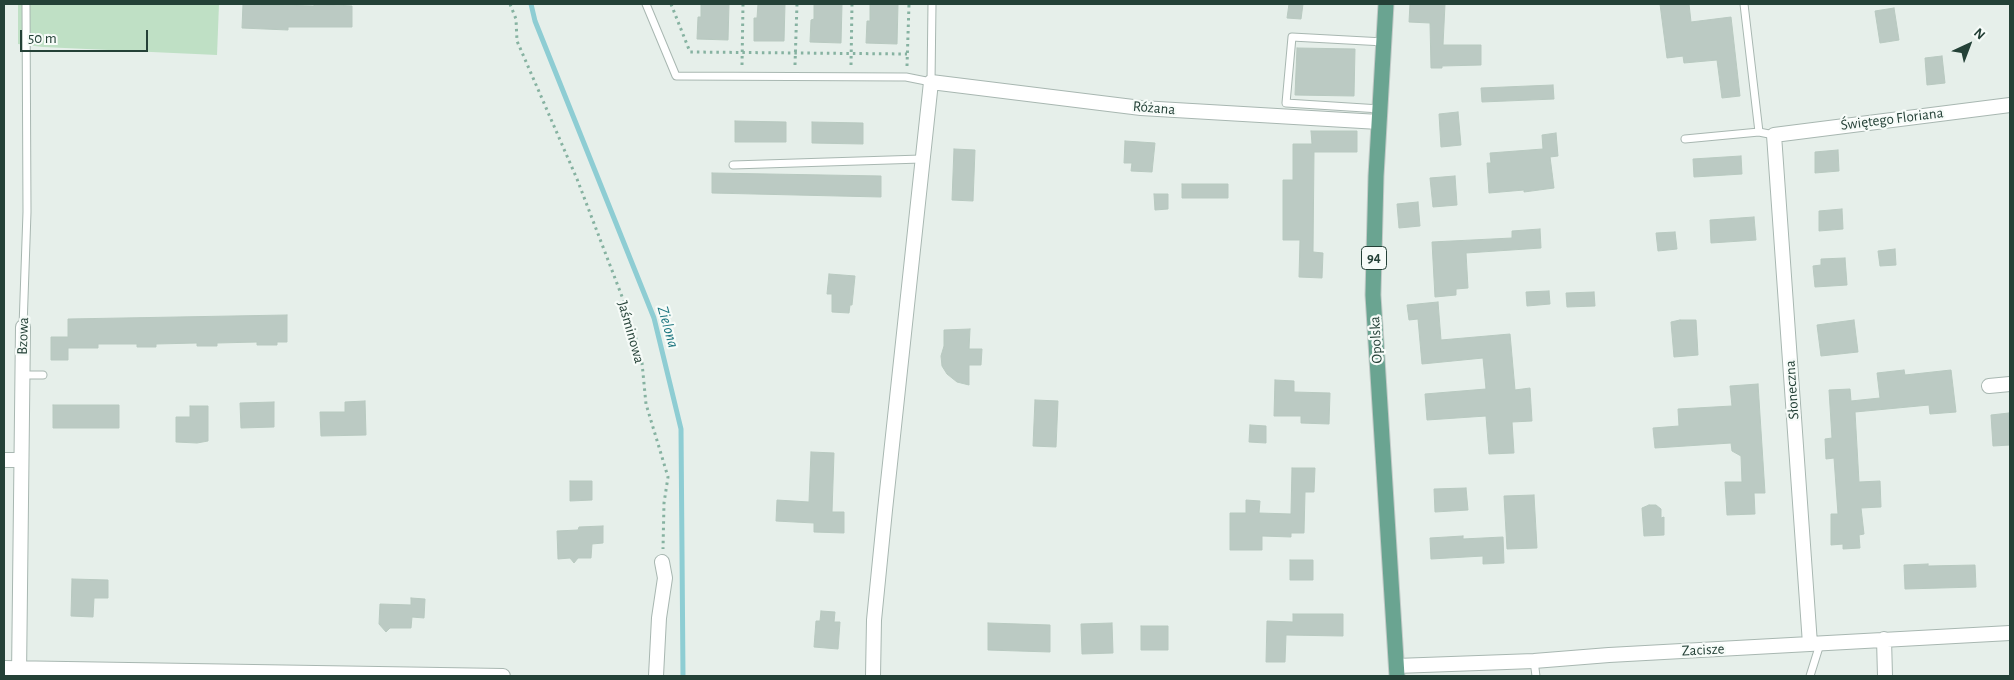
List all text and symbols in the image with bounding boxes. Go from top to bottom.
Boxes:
scale bar [22,20,150,52]
north arrow [1944,20,1994,70]
text: N [1971,26,1988,42]
text: 50 m [28,31,57,46]
street label: Różana [1132,97,1176,119]
street label: Świętego Floriana [1840,104,1944,134]
road number: 94 [1362,247,1386,270]
street label: Jaśminowa [614,299,648,365]
water label: Zielona [653,304,683,350]
street label: Opolska [1366,316,1386,364]
street label: Bzowa [13,317,33,355]
street label: Słoneczna [1781,360,1803,420]
street label: Zacisze [1681,640,1725,660]

